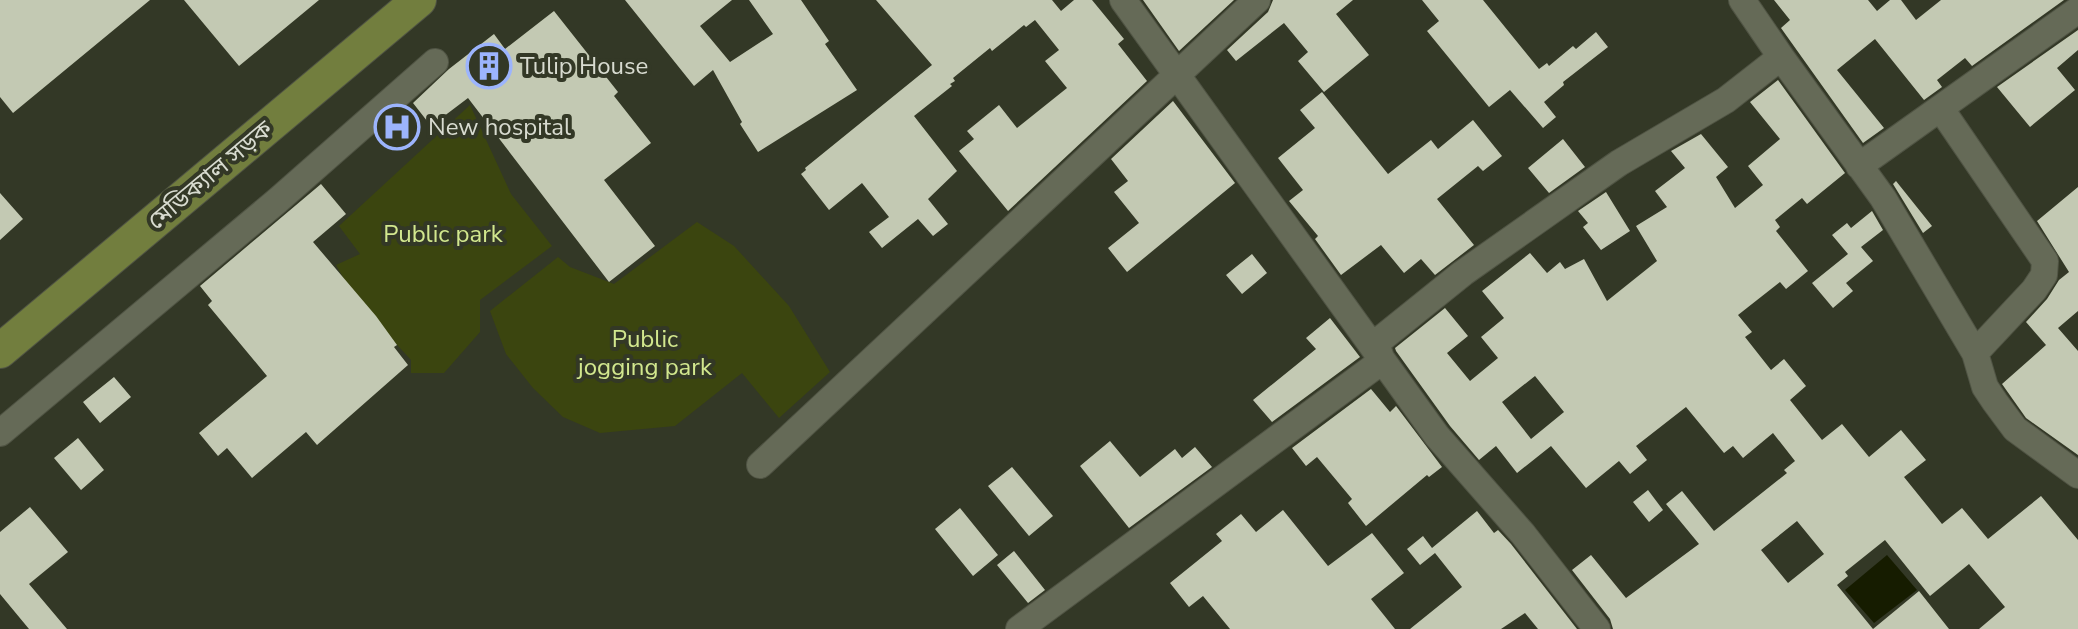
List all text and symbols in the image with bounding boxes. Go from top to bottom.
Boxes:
building icon: Tulip House [465,42,513,90]
place label: Tulip House [520,50,648,82]
hospital icon: New hospital [373,103,421,151]
place label: New hospital [428,111,571,143]
street label: মেডিক্যাল সড়ক [141,113,280,237]
park label: Public park [383,218,504,250]
park label: Public jogging park [576,323,713,383]

